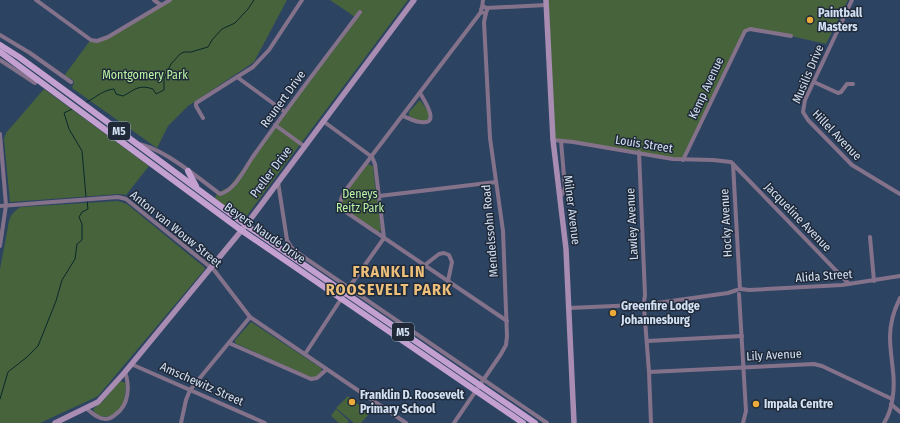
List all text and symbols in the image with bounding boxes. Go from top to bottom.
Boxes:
place label: Paintball Masters [818,6,863,34]
marker: Paintball Masters [805,15,815,25]
street label: Musilis Drive [789,42,827,106]
street label: Kemp Avenue [686,55,726,121]
park label: Montgomery Park [102,68,188,82]
street label: Reunert Drive [258,68,308,130]
street label: Hillel Avenue [810,107,865,163]
road number: M5 [108,122,130,140]
street label: Louis Street [614,133,674,155]
street label: Preller Drive [247,144,295,200]
street label: Milner Avenue [561,174,583,246]
street label: Jacqueline Avenue [762,180,834,254]
street label: Mendelssohn Road [479,184,501,278]
park label: Deneys Reitz Park [336,187,384,215]
street label: Anton van Wouw Street [127,188,225,270]
street label: Lawley Avenue [623,188,641,260]
street label: Hocky Avenue [717,188,735,258]
street label: Beyers Naudé Drive [222,200,308,266]
district label: FRANKLIN ROOSEVELT PARK [326,262,452,299]
street label: Alida Street [795,267,853,285]
place label: Greenfire Lodge Johannesburg [620,299,700,327]
marker: Greenfire Lodge Johannesburg [608,308,618,318]
road number: M5 [392,323,414,341]
street label: Lily Avenue [746,347,802,363]
street label: Amschewitz Street [158,359,246,409]
place label: Franklin D. Roosevelt Primary School [360,388,465,416]
marker: Franklin D. Roosevelt Primary School [347,397,357,407]
place label: Impala Centre [764,397,833,411]
marker: Impala Centre [751,399,761,409]

